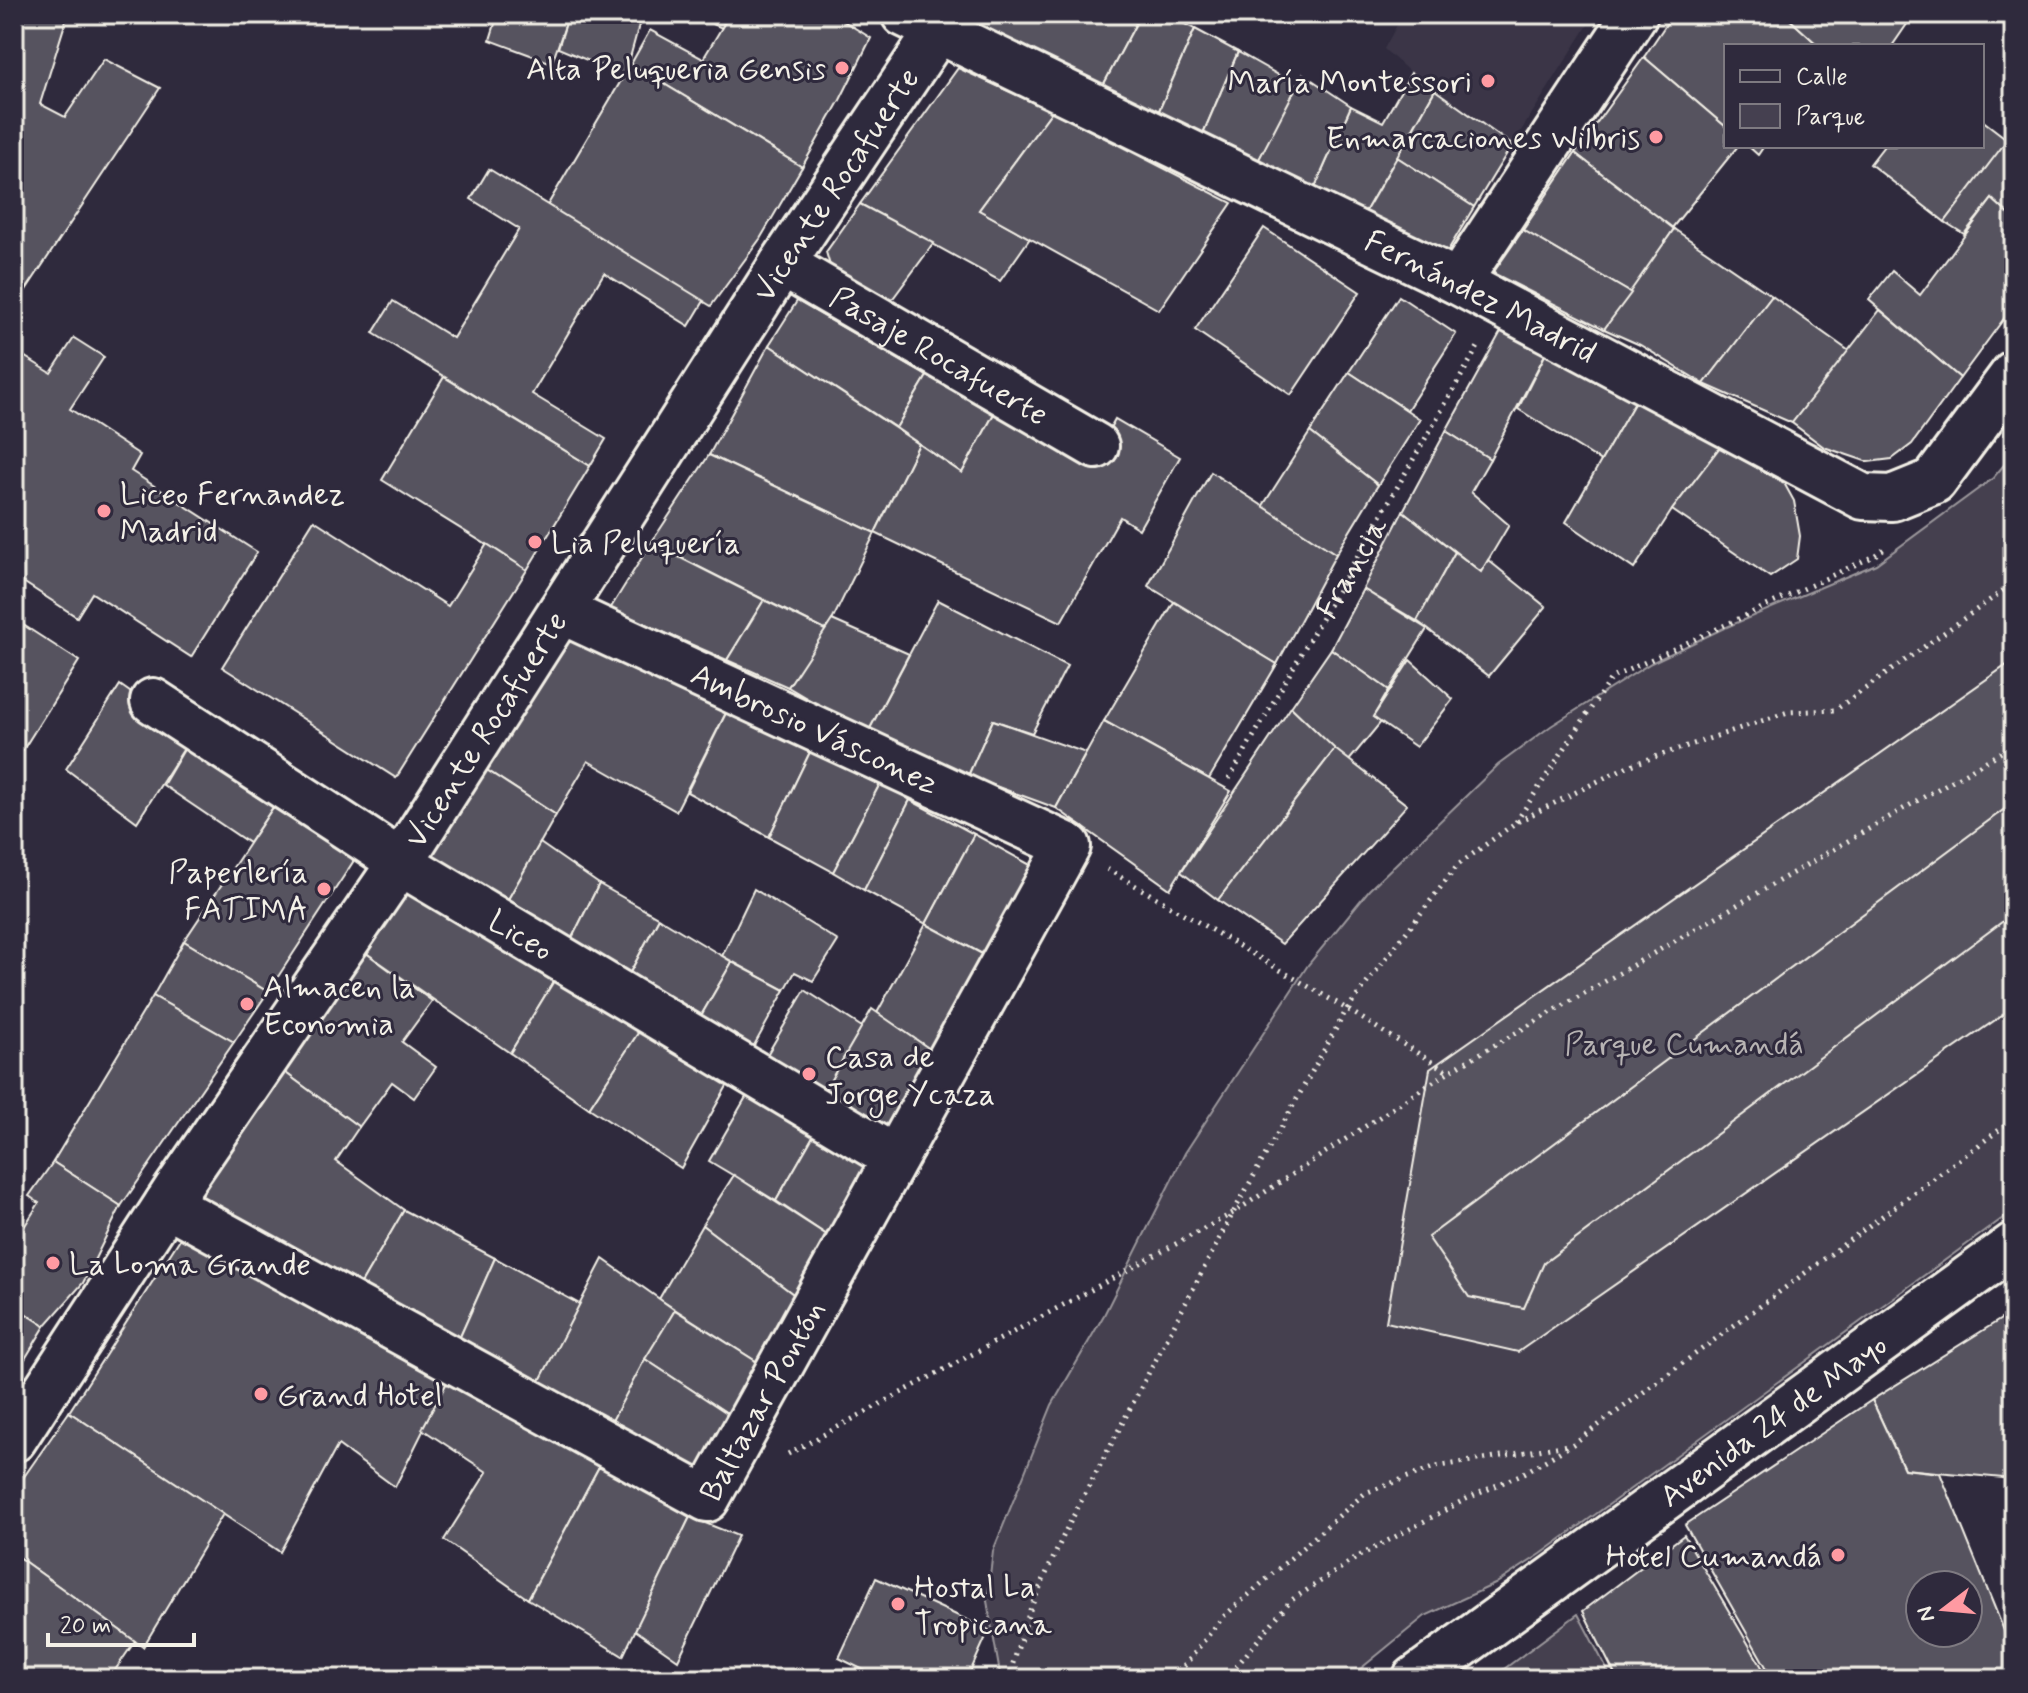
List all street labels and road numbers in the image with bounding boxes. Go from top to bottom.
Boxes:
street label: Vicente Rocafuerte [744,60,930,310]
street label: Fernández Madrid [1357,221,1603,375]
street label: Pasaje Rocafuerte [822,277,1055,437]
street label: Francia [1307,510,1399,627]
street label: Vicente Rocafuerte [396,604,578,857]
street label: Ambrosio Vásconez [684,654,945,806]
street label: Liceo [480,901,560,972]
street label: Baltazar Pontón [691,1293,836,1510]
street label: Avenida 24 de Mayo [1652,1325,1896,1518]

